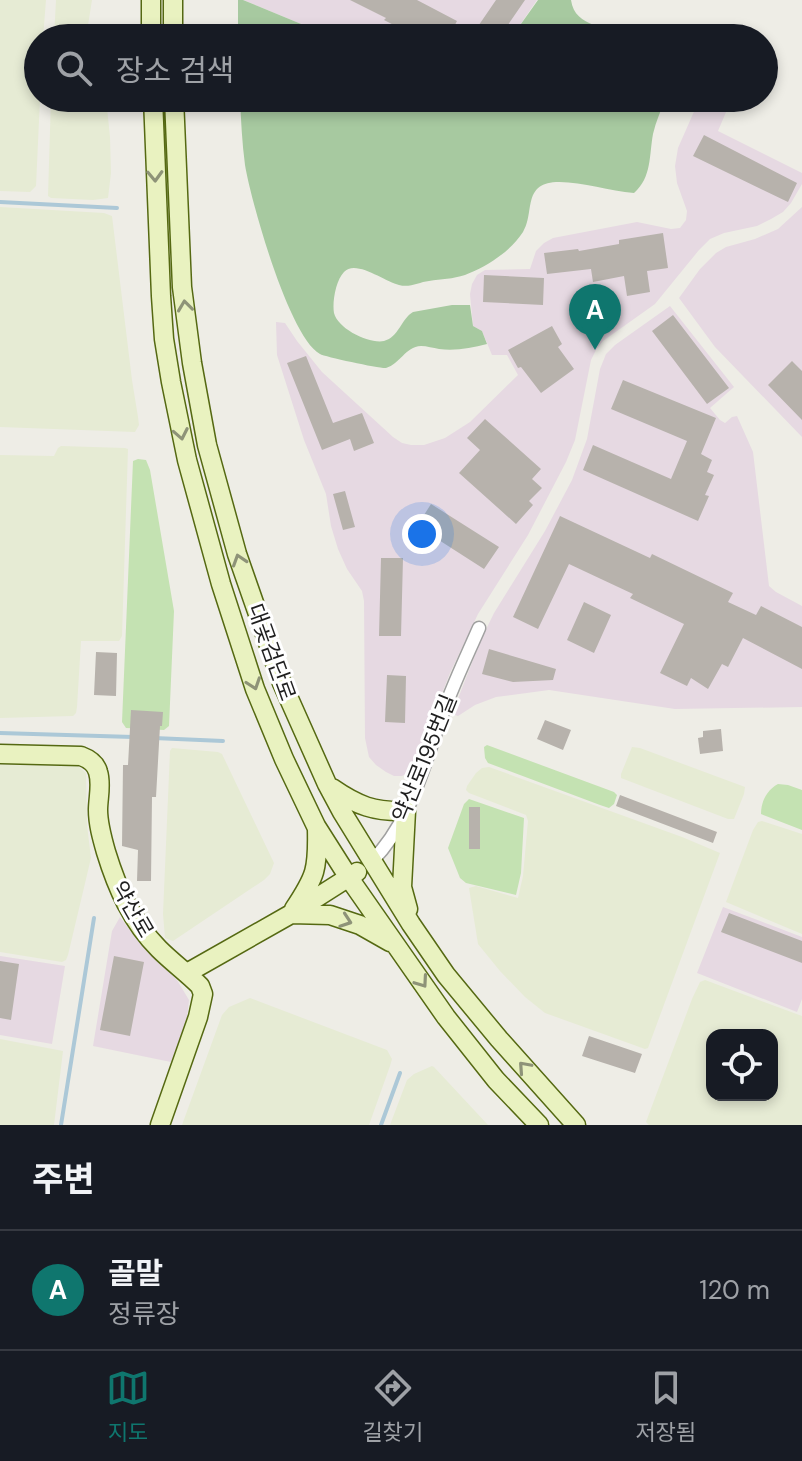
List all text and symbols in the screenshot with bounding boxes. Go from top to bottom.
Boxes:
search box [24,24,778,112]
icon: search [52,46,96,90]
text: 장소 검색 [116,51,234,90]
one-way arrow [146,170,163,183]
pin: A [569,284,621,350]
one-way arrow [176,299,193,312]
one-way arrow [172,427,189,441]
your location [402,514,442,554]
one-way arrow [233,553,249,567]
street label: 대곶검단로 [241,600,302,705]
one-way arrow [244,676,260,690]
street label: 약산로195번길 [386,690,463,826]
street label: 약산로 [105,876,160,943]
one-way arrow [338,911,352,927]
one-way arrow [412,974,426,988]
map controls [706,1029,778,1101]
button: locate [706,1029,778,1101]
one-way arrow [519,1061,533,1076]
text: 주변 [32,1157,95,1202]
text: 골말 [108,1254,163,1293]
text: A [49,1273,67,1307]
text: 120 m [699,1273,770,1307]
text: 정류장 [108,1297,180,1331]
tab: 지도 [106,1366,150,1447]
tab: 길찾기 [362,1366,423,1447]
tab: 저장됨 [635,1366,696,1447]

